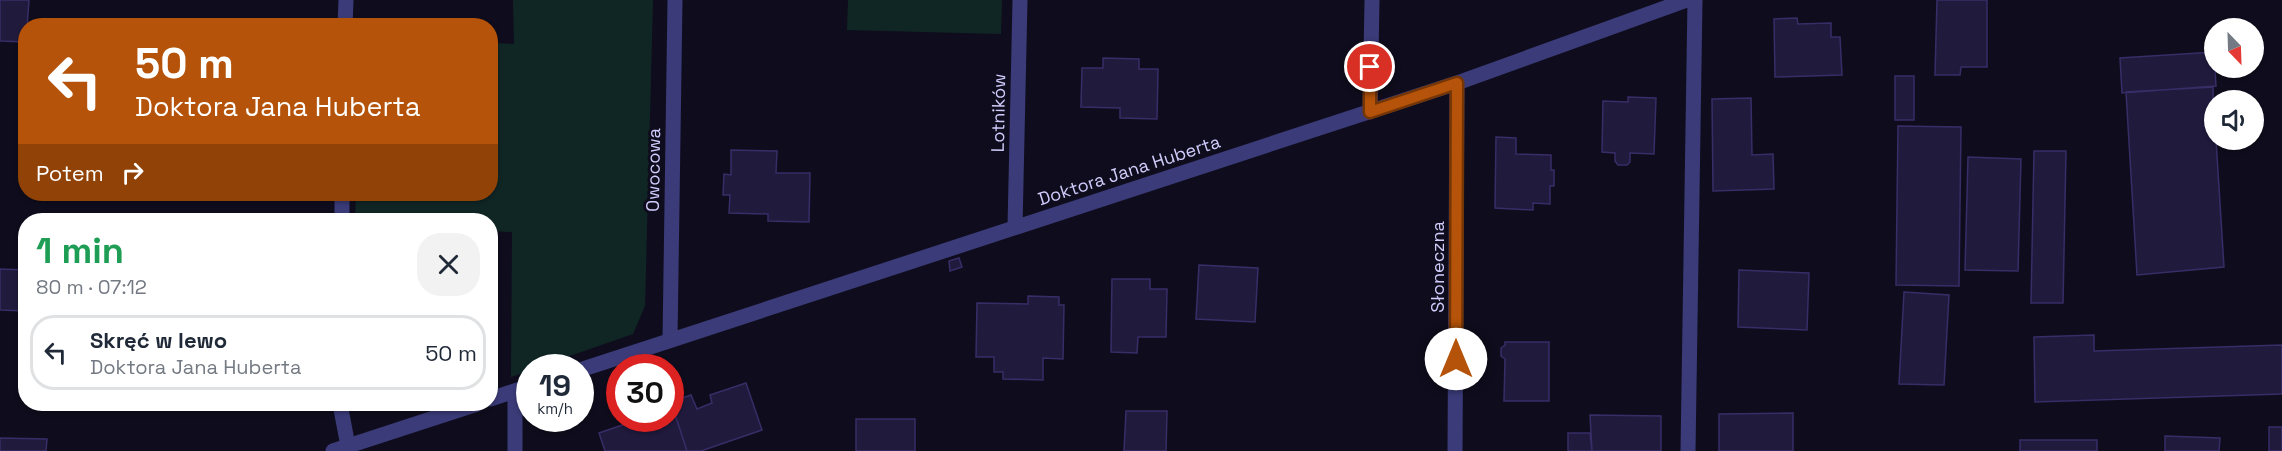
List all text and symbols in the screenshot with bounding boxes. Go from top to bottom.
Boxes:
north arrow [2204,18,2264,78]
map controls [2204,18,2264,150]
text: 50 m [135,37,234,90]
pin [1344,41,1395,92]
icon: left [36,42,114,120]
icon: arrive [1353,50,1386,83]
street label: Lotników [986,73,1010,153]
text: Doktora Jana Huberta [135,89,420,124]
button: sound [2204,90,2264,150]
street label: Owocowa [641,128,665,212]
street label: Doktora Jana Huberta [1035,130,1223,210]
icon: right [116,156,149,189]
text: Potem [36,159,104,187]
street label: Słoneczna [1426,221,1449,313]
text: 1 min [36,228,124,274]
button: close [417,233,480,296]
text: 80 m · 07:12 [36,274,147,300]
text: Skręć w lewo [90,326,227,354]
position arrow [1424,327,1488,391]
icon: left [39,336,72,369]
text: 50 m [425,339,477,367]
text: Doktora Jana Huberta [90,354,301,380]
speed limit sign: 30 [606,354,684,432]
text: 19 [539,366,571,405]
text: km/h [537,399,573,418]

